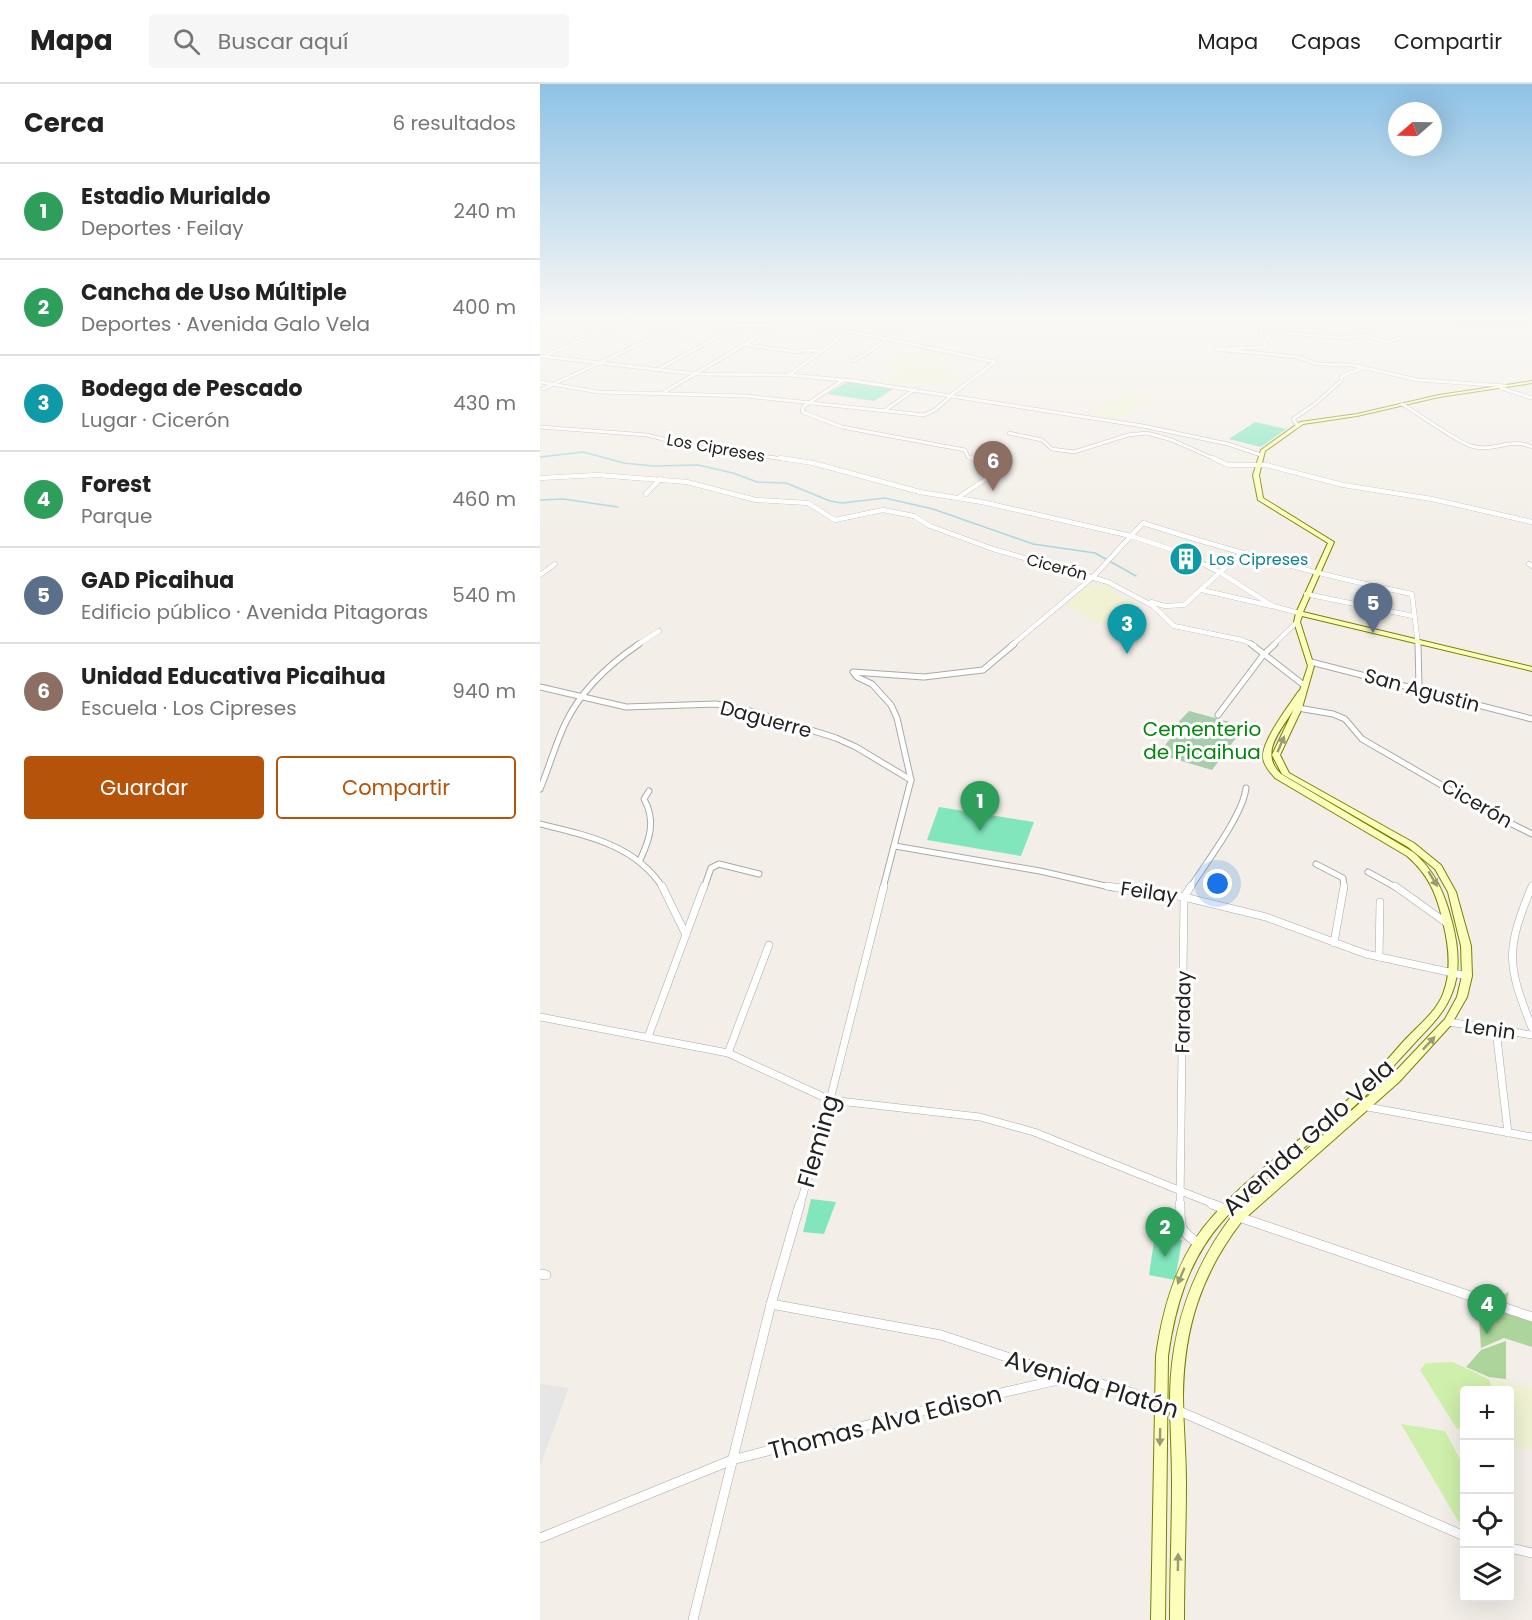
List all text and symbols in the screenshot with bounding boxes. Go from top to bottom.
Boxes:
search box [149,14,569,68]
text: Mapa [30,21,113,60]
icon: search [170,25,203,58]
text: Buscar aquí [218,26,348,57]
text: Mapa [1197,27,1258,56]
text: Capas [1291,27,1361,56]
text: Compartir [1394,27,1502,56]
north arrow [1388,102,1442,156]
text: Cerca [24,105,104,141]
text: 6 resultados [392,109,516,137]
text: Estadio Murialdo [81,181,270,212]
text: 1 [40,197,47,225]
text: 240 m [453,197,516,225]
text: Deportes · Feilay [81,214,243,242]
text: Cancha de Uso Múltiple [81,277,347,308]
text: 2 [38,293,49,321]
text: 400 m [452,293,516,321]
text: Deportes · Avenida Galo Vela [81,310,370,338]
text: Bodega de Pescado [81,373,302,404]
text: 3 [37,389,50,417]
text: 430 m [453,389,516,417]
text: Lugar · Cicerón [81,406,230,434]
street label: Los Cipreses [665,428,767,468]
pin: 6 [974,442,1012,491]
text: Forest [81,469,151,500]
text: 4 [37,485,50,513]
text: 460 m [452,485,516,513]
text: Parque [81,502,152,530]
building icon: Los Cipreses [1168,541,1204,577]
street label: Cicerón [1024,548,1090,586]
place label: Los Cipreses [1209,548,1308,571]
text: GAD Picaihua [81,565,234,596]
text: 5 [37,581,50,609]
text: 540 m [452,581,516,609]
pin: 5 [1354,584,1392,633]
text: Edificio público · Avenida Pitagoras [81,598,428,626]
pin: 3 [1108,604,1146,654]
text: Unidad Educativa Picaihua [81,661,386,692]
street label: San Agustin [1361,661,1483,719]
text: 6 [37,677,50,705]
text: 940 m [452,677,516,705]
street label: Daguerre [717,693,815,745]
text: Escuela · Los Cipreses [81,694,297,722]
park label: Cementerio de Picaihua [1143,715,1261,766]
one-way arrow [1276,736,1285,753]
button: Guardar [24,756,264,819]
button: Compartir [276,756,516,819]
street label: Cicerón [1436,771,1518,835]
pin: 1 [960,782,1000,831]
your location [1203,869,1232,898]
one-way arrow [1428,871,1438,888]
street label: Feilay [1119,874,1179,910]
street label: Faraday [1168,970,1198,1054]
street label: Lenin [1463,1012,1517,1046]
one-way arrow [1422,1035,1436,1050]
street label: Avenida Galo Vela [1215,1051,1401,1223]
street label: Fleming [789,1091,847,1191]
pin: 2 [1146,1208,1184,1257]
one-way arrow [1176,1267,1185,1285]
pin: 4 [1468,1284,1506,1334]
street label: Avenida Platón [1001,1342,1183,1426]
street label: Thomas Alva Edison [765,1377,1005,1467]
map controls [1460,1386,1514,1602]
button: + [1460,1386,1514,1440]
one-way arrow [1155,1427,1165,1446]
button: − [1460,1440,1514,1494]
button: locate [1460,1494,1514,1548]
button: layers [1460,1548,1514,1602]
one-way arrow [1173,1552,1182,1571]

